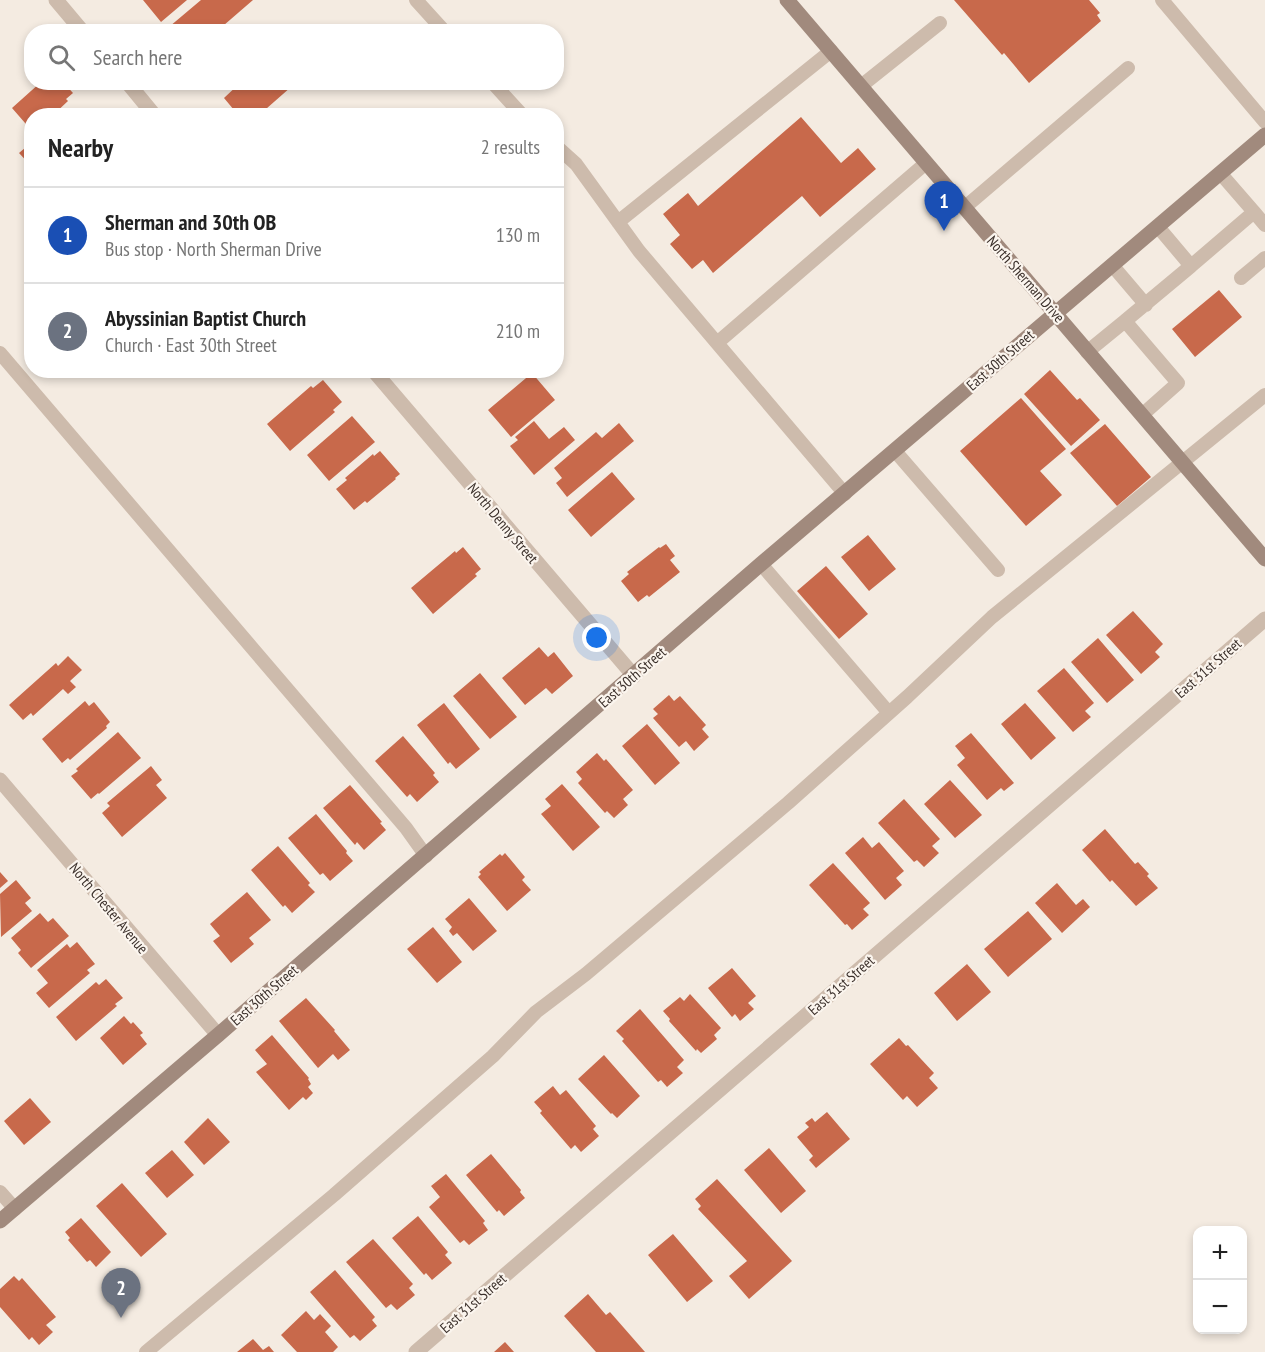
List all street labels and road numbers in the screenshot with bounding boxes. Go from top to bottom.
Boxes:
street label: North Sherman Drive [983,232,1069,326]
street label: East 30th Street [962,326,1038,394]
street label: North Denny Street [464,479,542,567]
street label: East 31st Street [1171,634,1245,702]
street label: East 30th Street [594,643,670,711]
street label: North Chester Avenue [66,859,152,957]
street label: East 31st Street [804,951,878,1019]
street label: East 30th Street [226,961,302,1029]
street label: East 31st Street [436,1269,510,1337]

